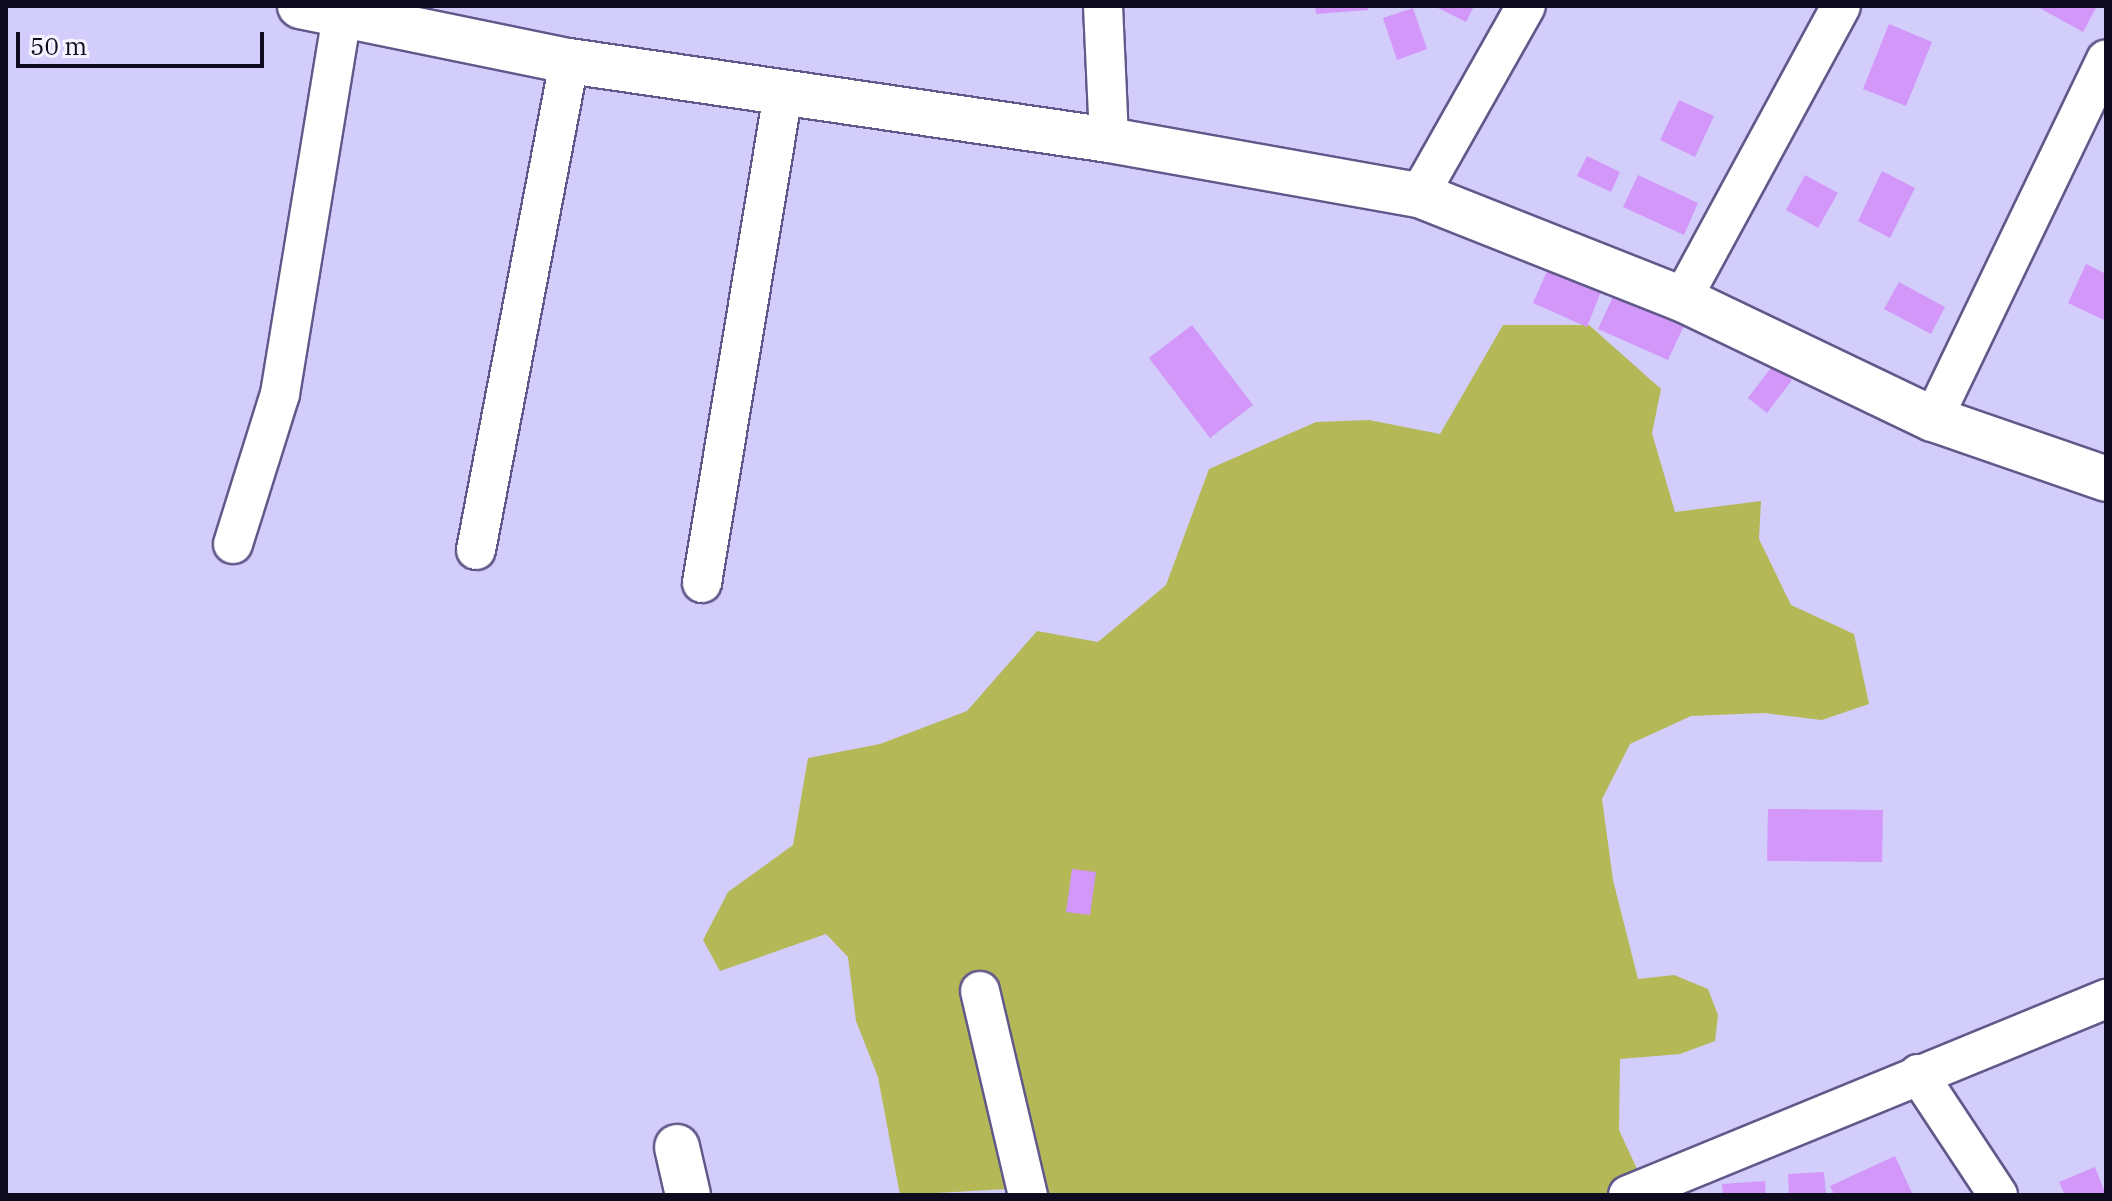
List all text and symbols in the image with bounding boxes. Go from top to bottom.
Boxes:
scale bar [20,16,268,66]
text: 50 m [30,30,87,62]

